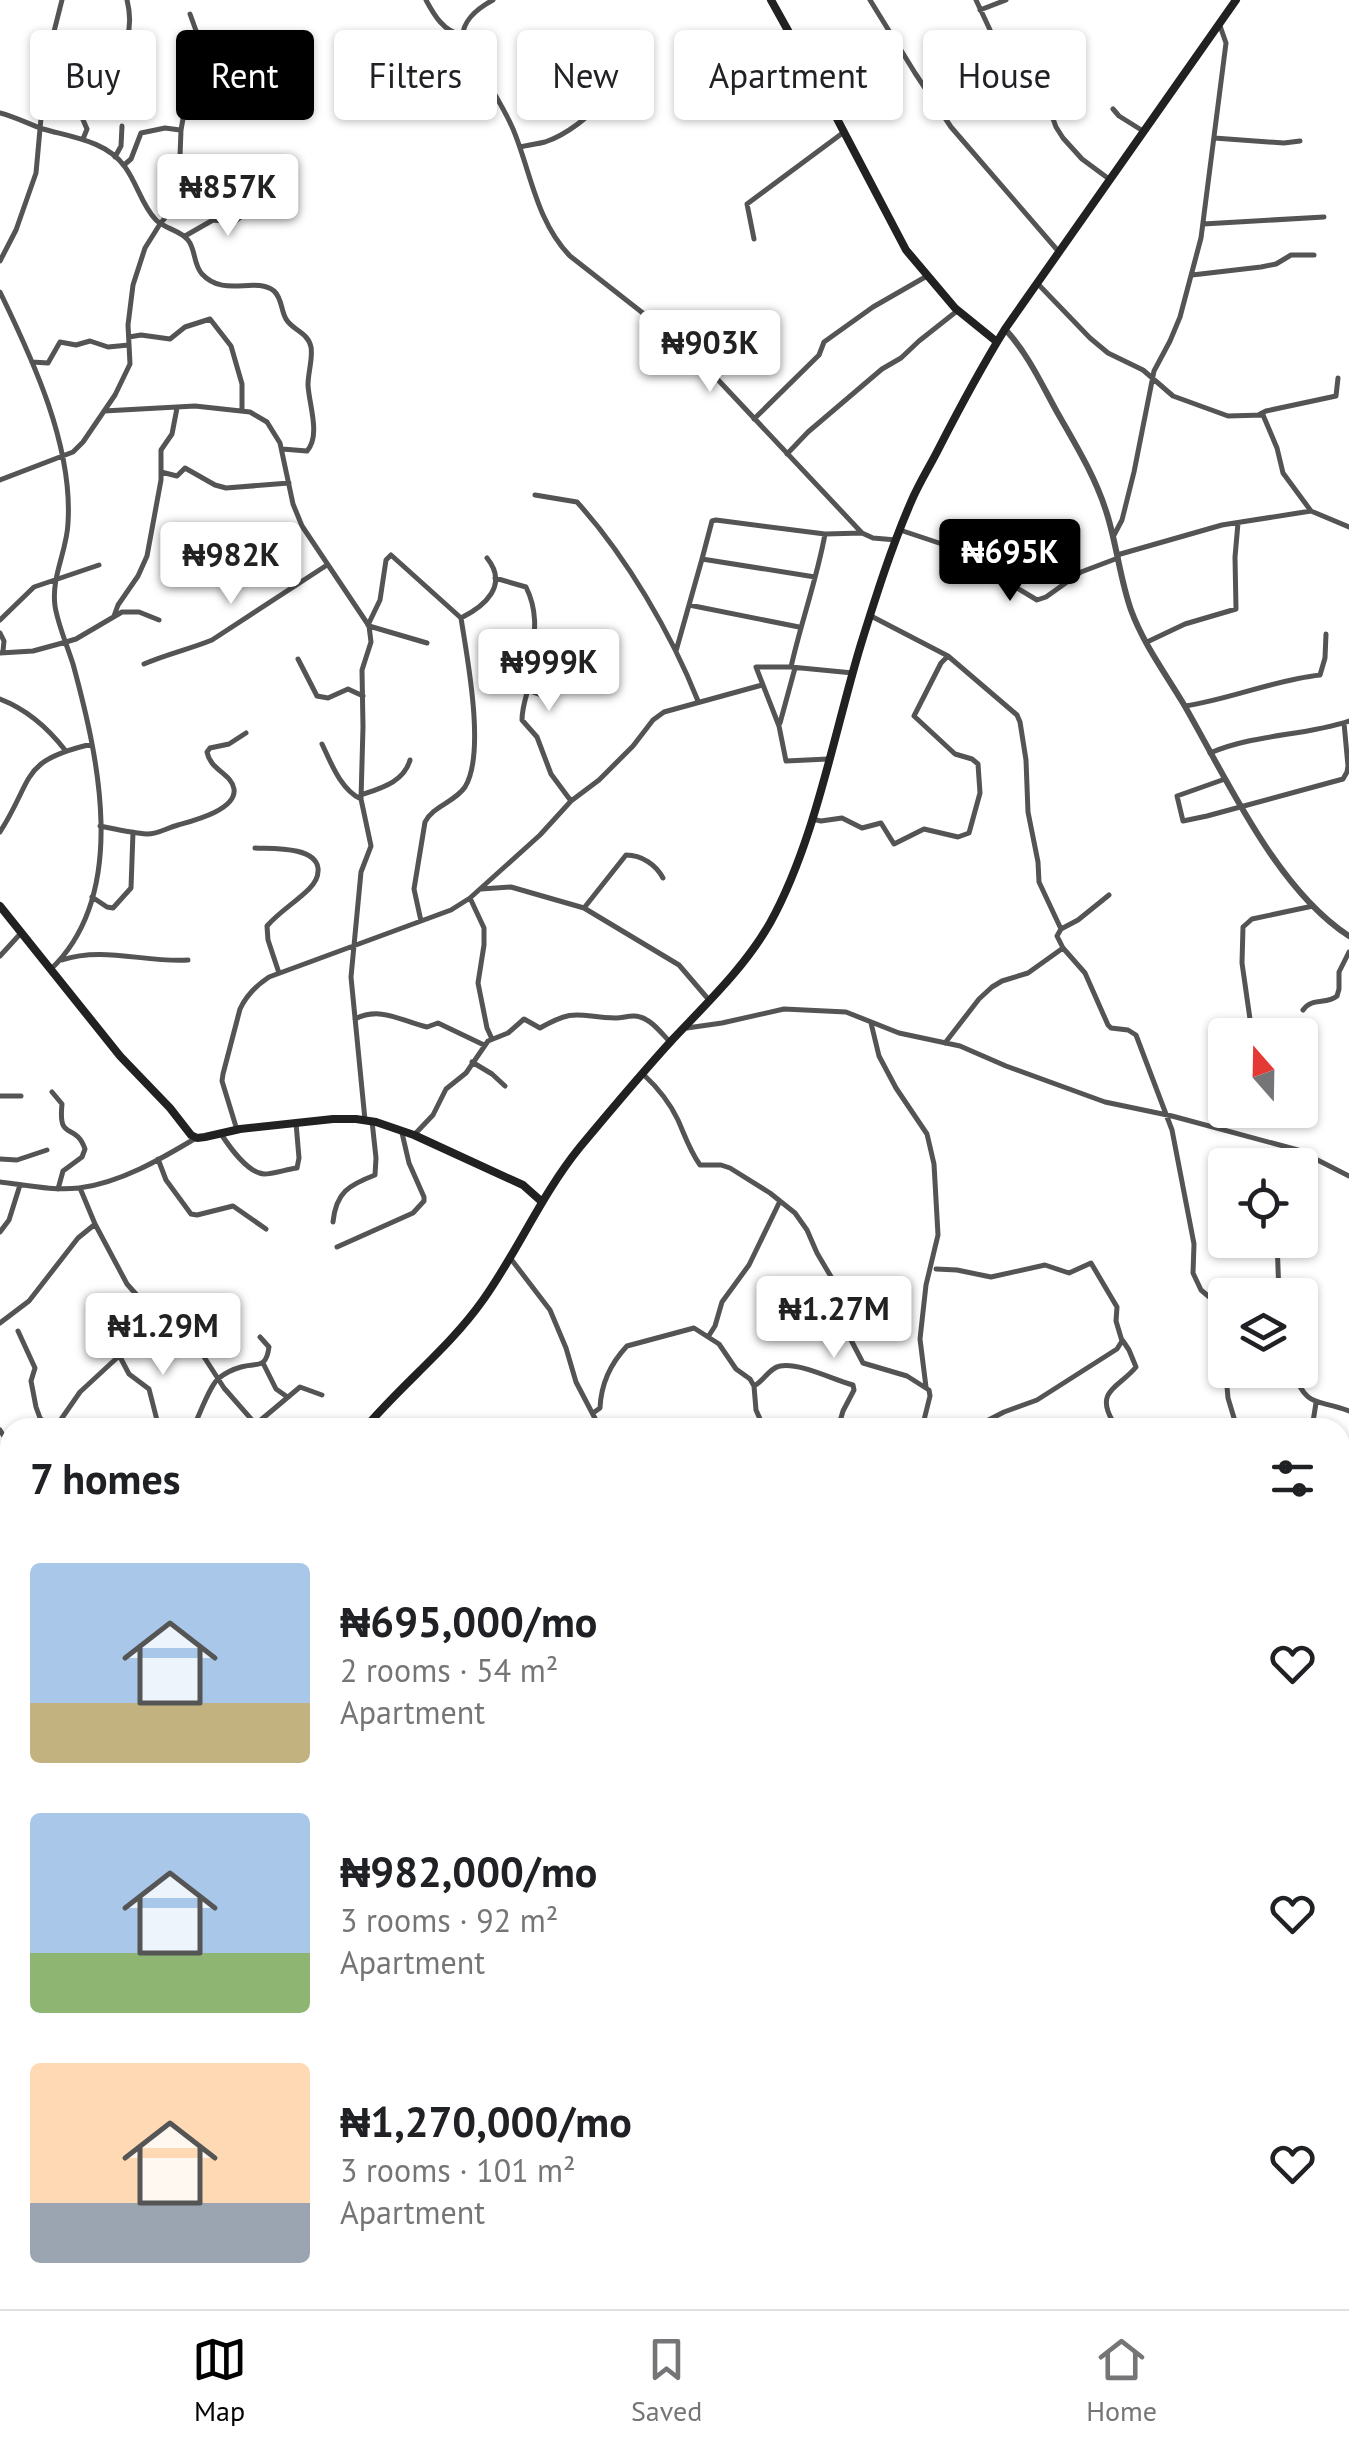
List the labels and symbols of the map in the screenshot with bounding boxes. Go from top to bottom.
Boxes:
pin: ₦857K [158,154,298,239]
pin: ₦903K [640,310,780,395]
pin: ₦695K [940,519,1080,604]
pin: ₦982K [161,522,301,607]
pin: ₦999K [479,629,619,714]
north arrow [1208,1018,1318,1128]
pin: ₦1.27M [753,1276,915,1361]
pin: ₦1.29M [82,1293,244,1378]

